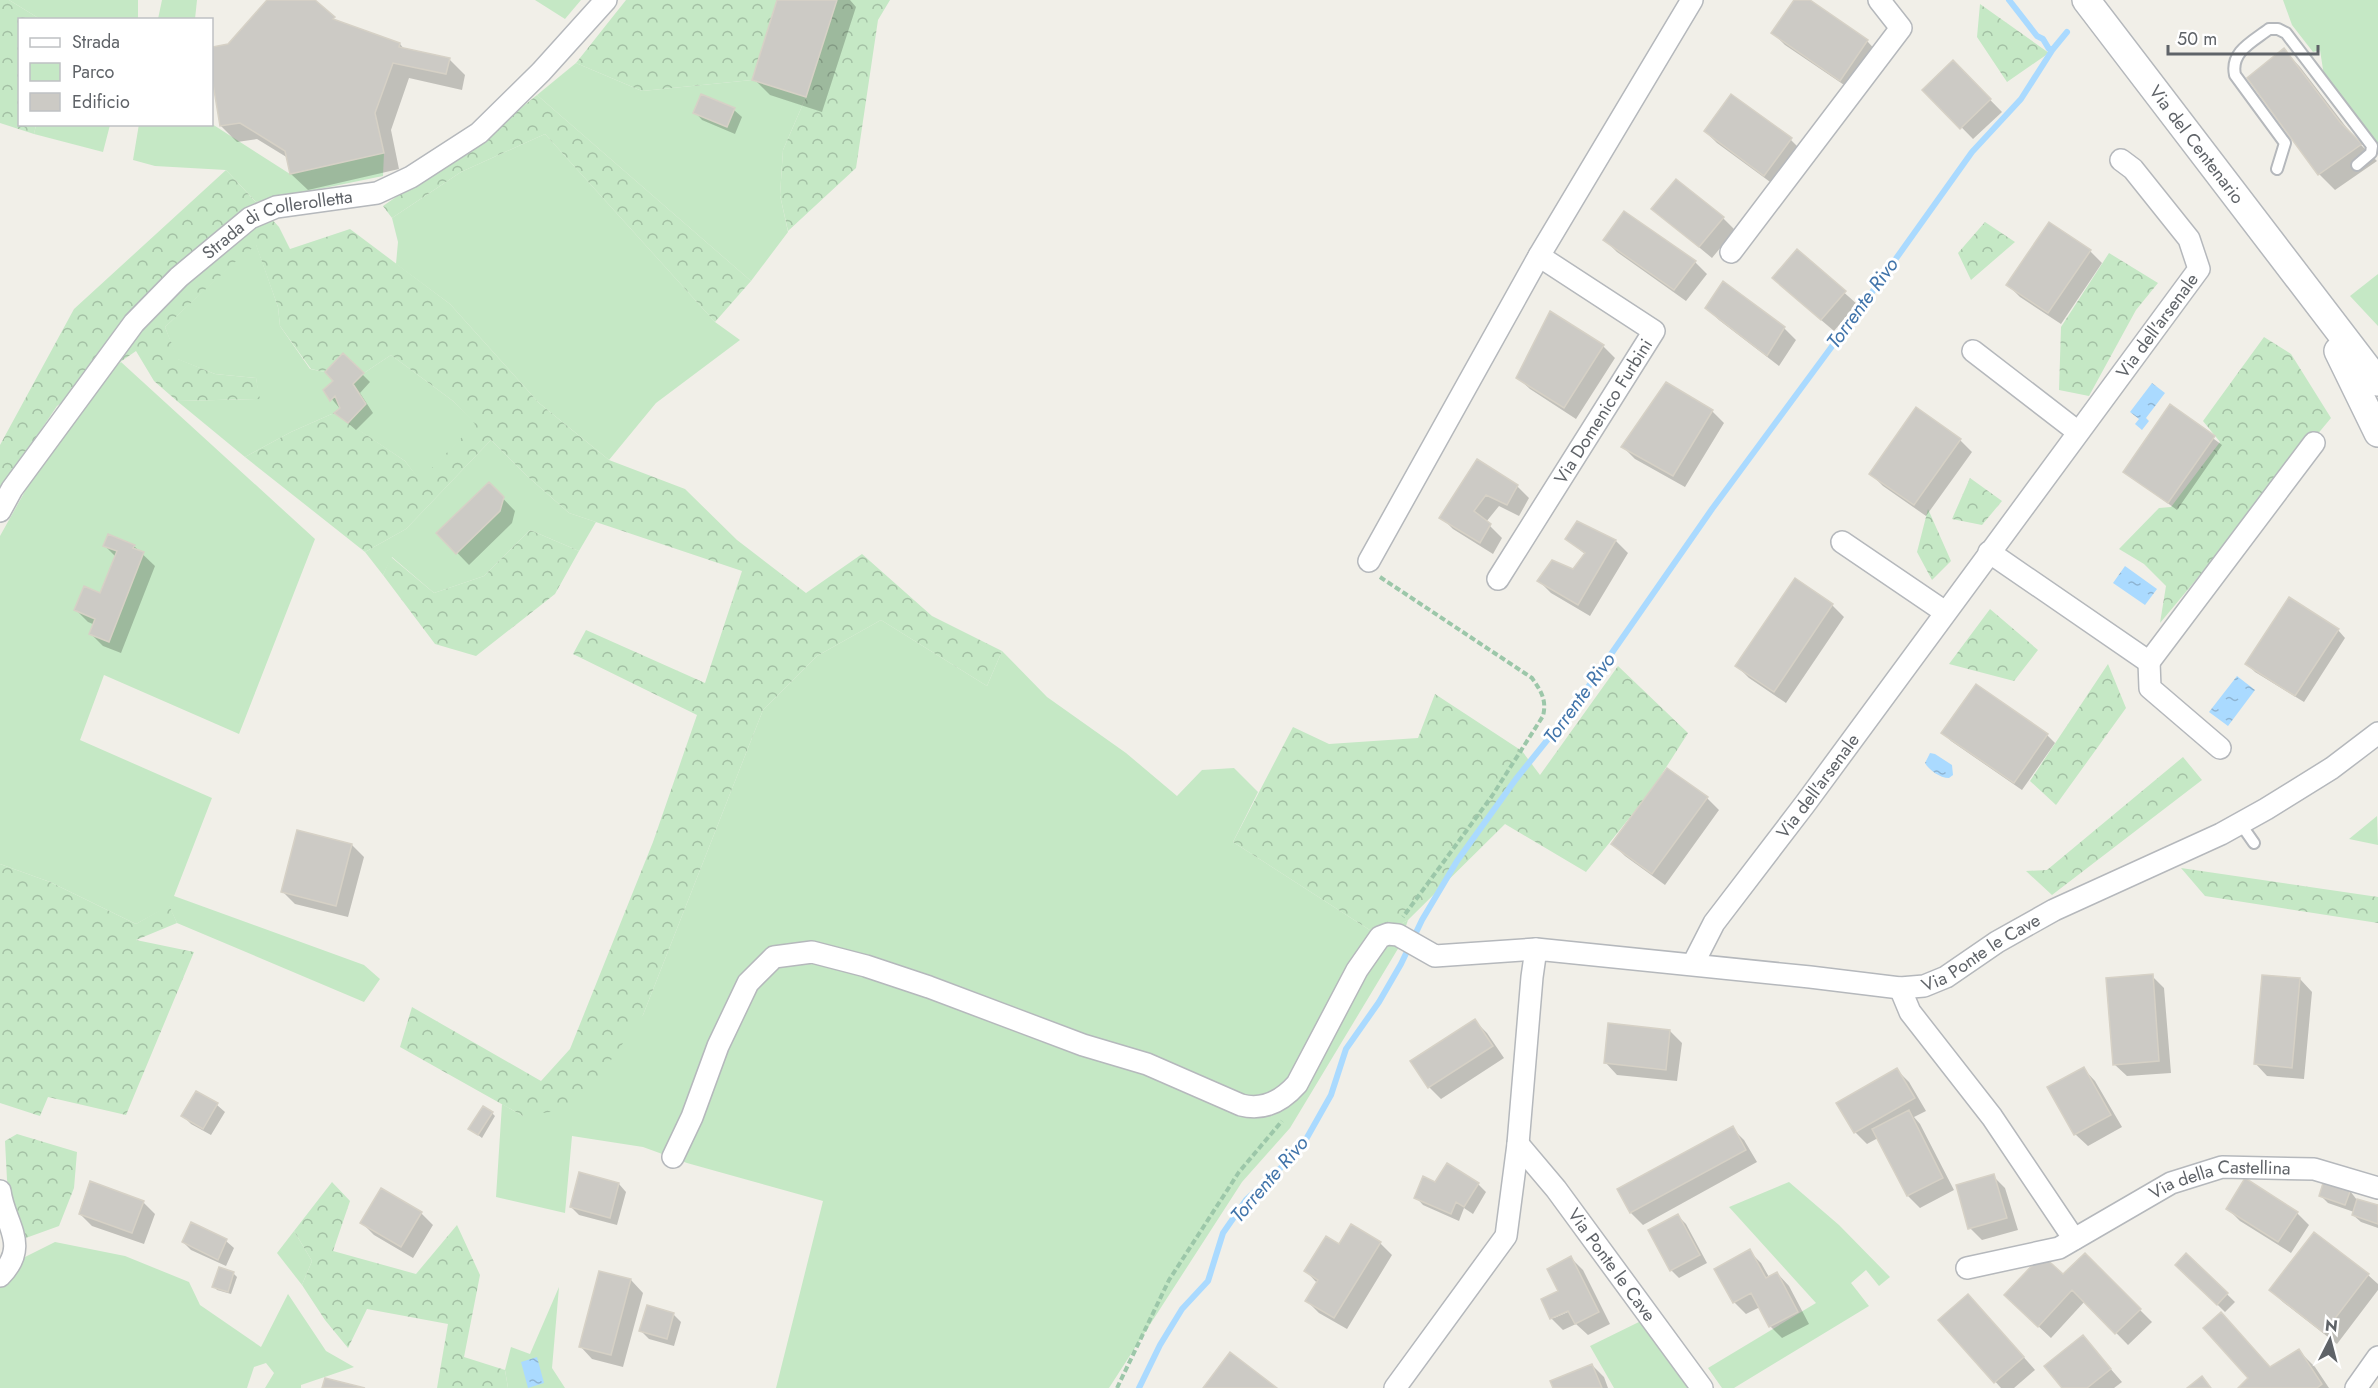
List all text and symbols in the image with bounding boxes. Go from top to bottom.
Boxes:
legend [18,18,213,126]
scale bar [2168,18,2318,56]
text: 50 m [2177,26,2217,52]
text: Strada [72,29,120,55]
text: Parco [72,59,114,85]
street label: Via del Centenario [2143,80,2250,210]
text: Edificio [72,89,130,115]
street label: Strada di Collerolletta [196,184,354,266]
water label: Torrente Rivo [1819,251,1906,355]
street label: Via dell'arsenale [2110,268,2205,384]
street label: Via Domenico Furbini [1548,334,1659,489]
water label: Torrente Rivo [1536,646,1623,750]
street label: Via dell'arsenale [1770,728,1866,844]
street label: Via Ponte le Cave [1918,907,2045,999]
water label: Torrente Rivo [1224,1129,1315,1229]
street label: Via della Castellina [2144,1154,2291,1206]
street label: Via Ponte le Cave [1561,1203,1662,1327]
north arrow [2300,1310,2360,1370]
text: N [2324,1313,2339,1338]

